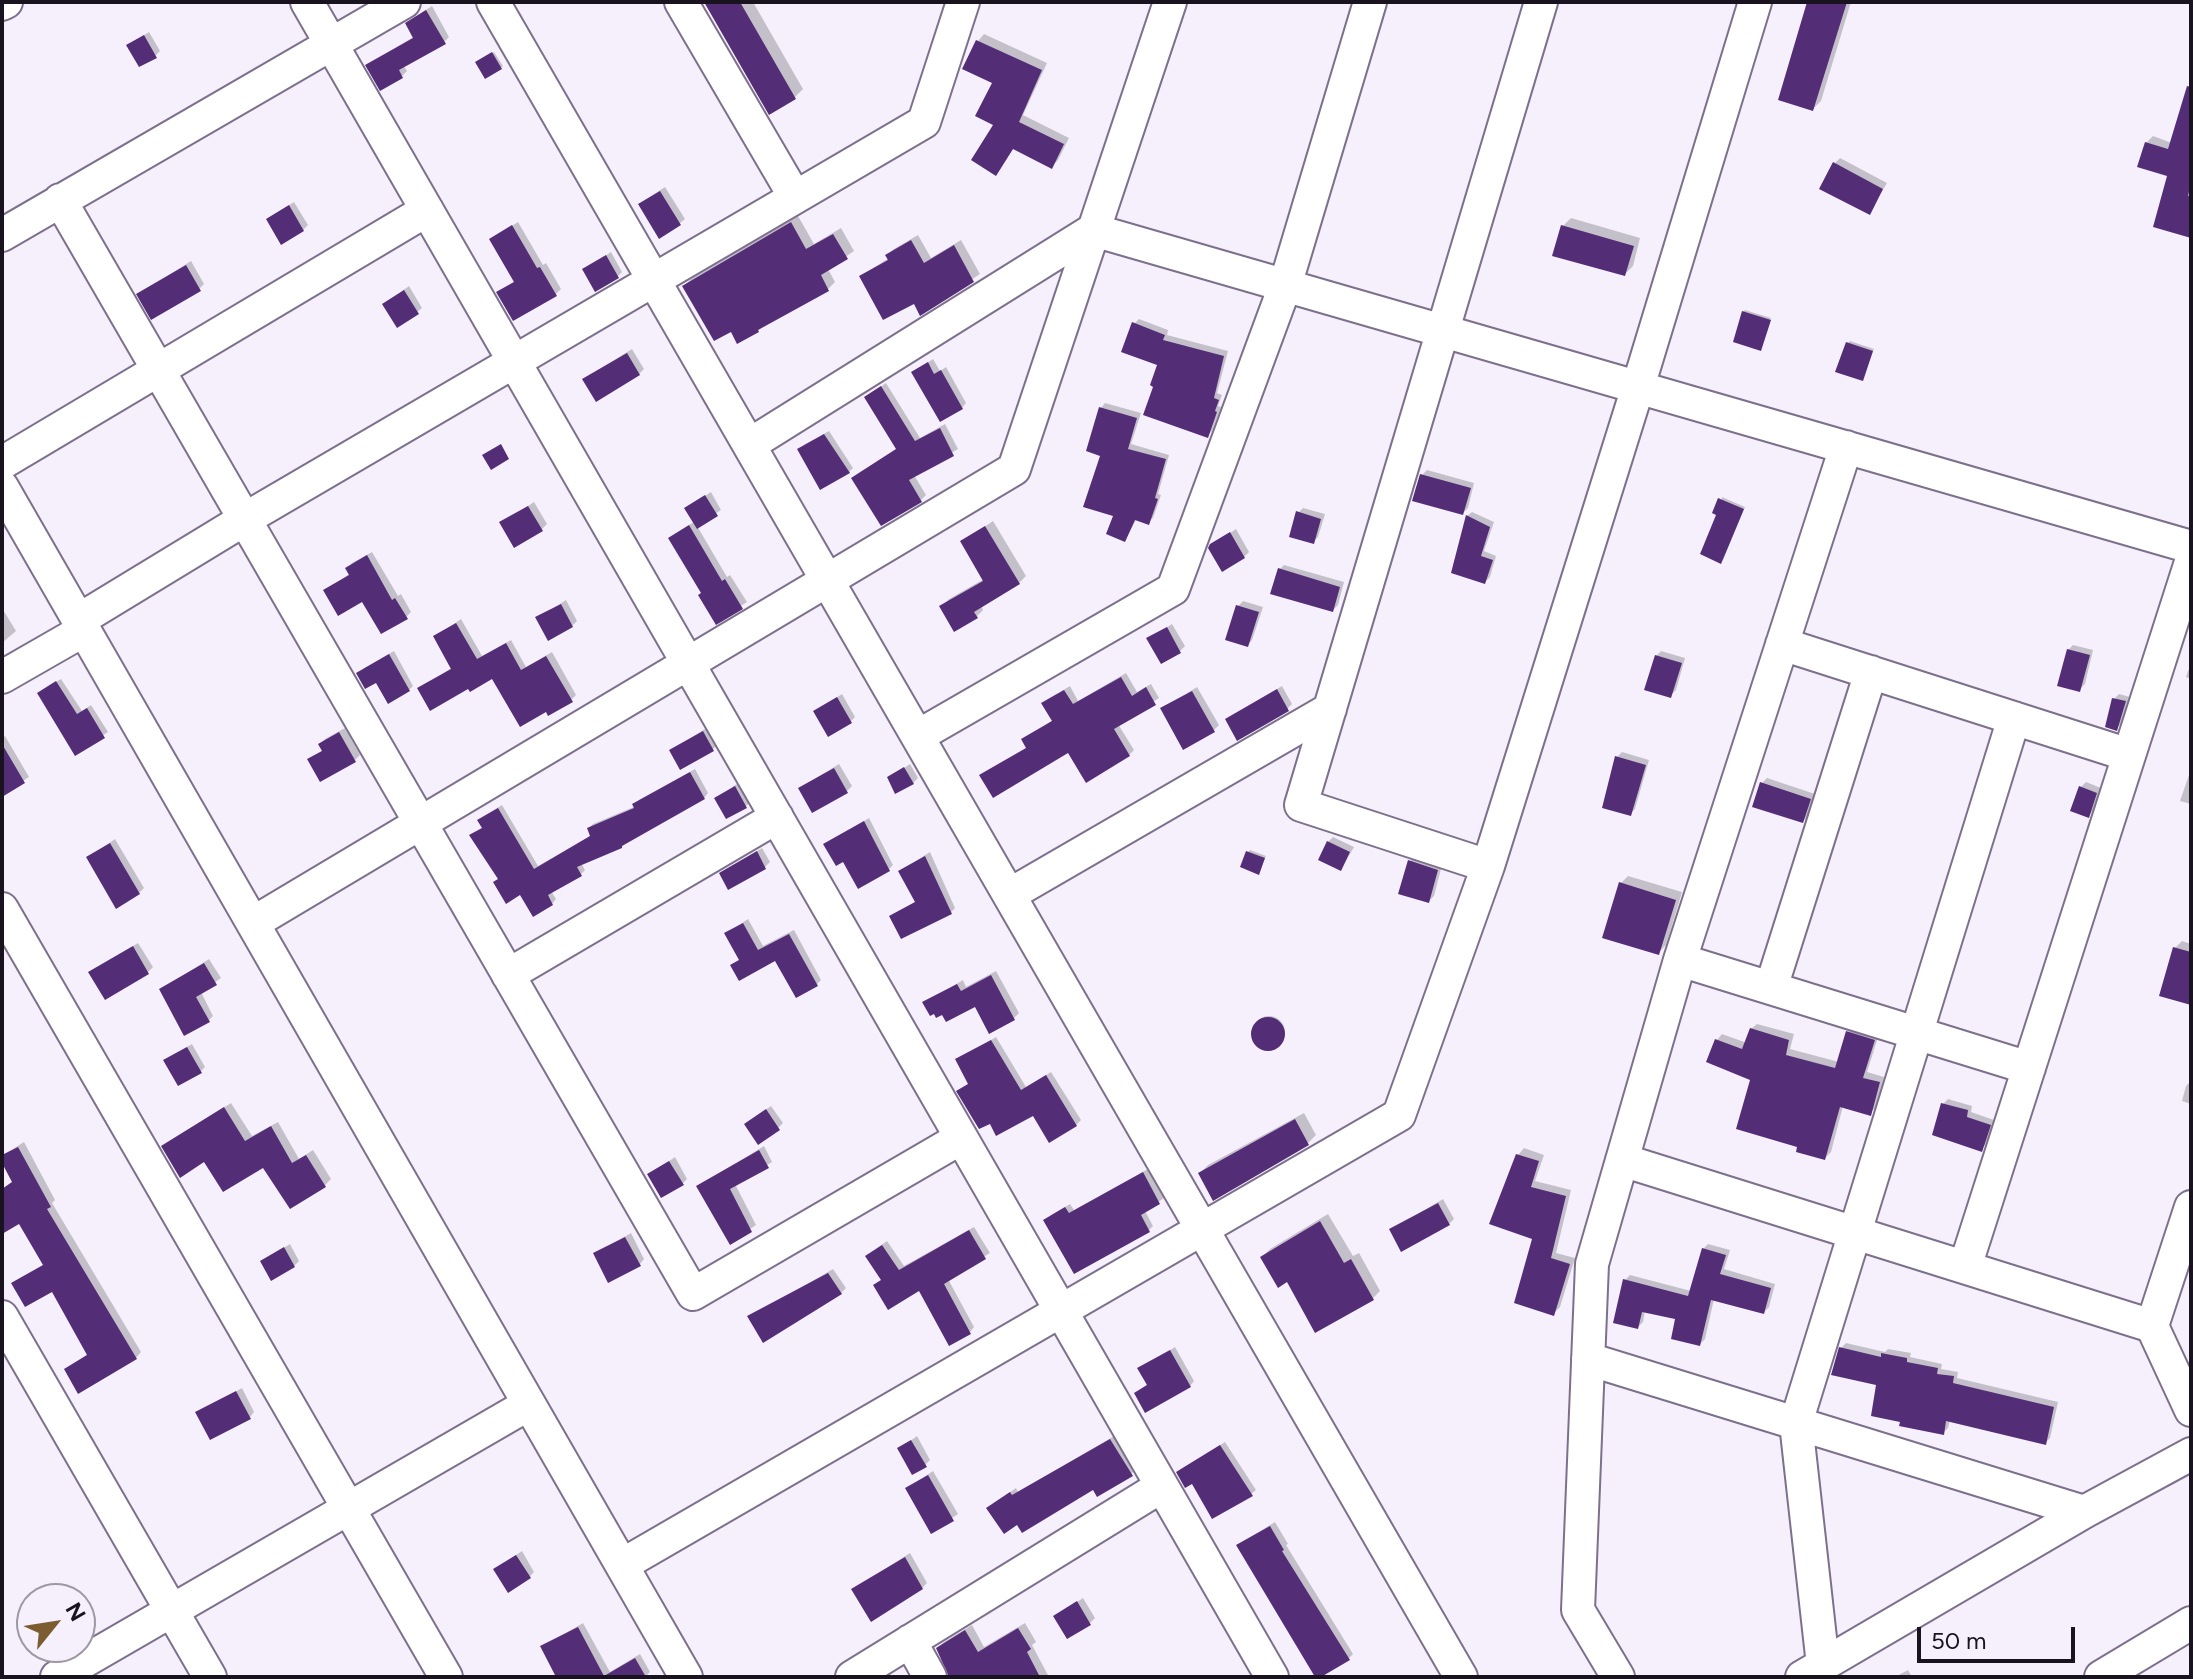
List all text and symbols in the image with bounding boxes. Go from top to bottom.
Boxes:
north arrow [16,1583,96,1663]
text: N [60,1598,91,1626]
scale bar [1921,1611,2079,1661]
text: 50 m [1931,1626,1987,1655]

